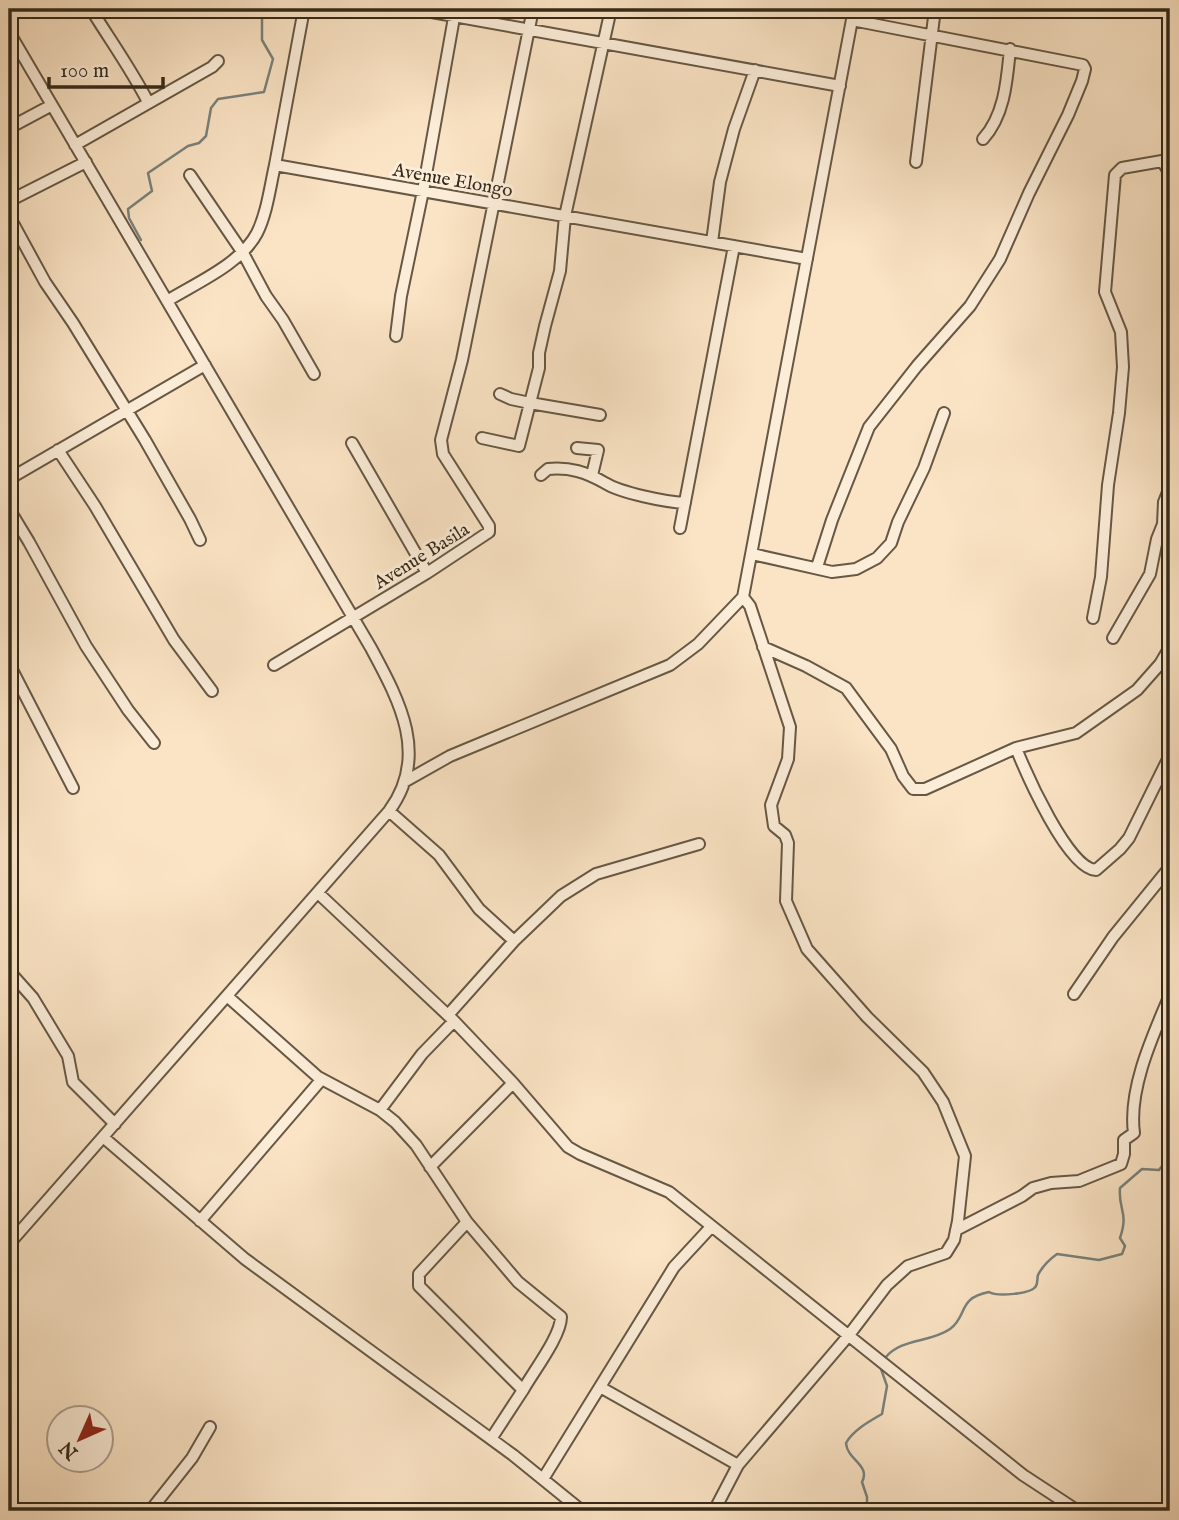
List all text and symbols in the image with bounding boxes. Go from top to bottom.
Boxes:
scale bar [49,46,163,90]
text: 100 m [60,58,109,85]
street label: Avenue Elongo [390,158,514,203]
street label: Avenue Basila [369,517,475,596]
north arrow [46,1404,116,1474]
text: N [55,1435,84,1465]

